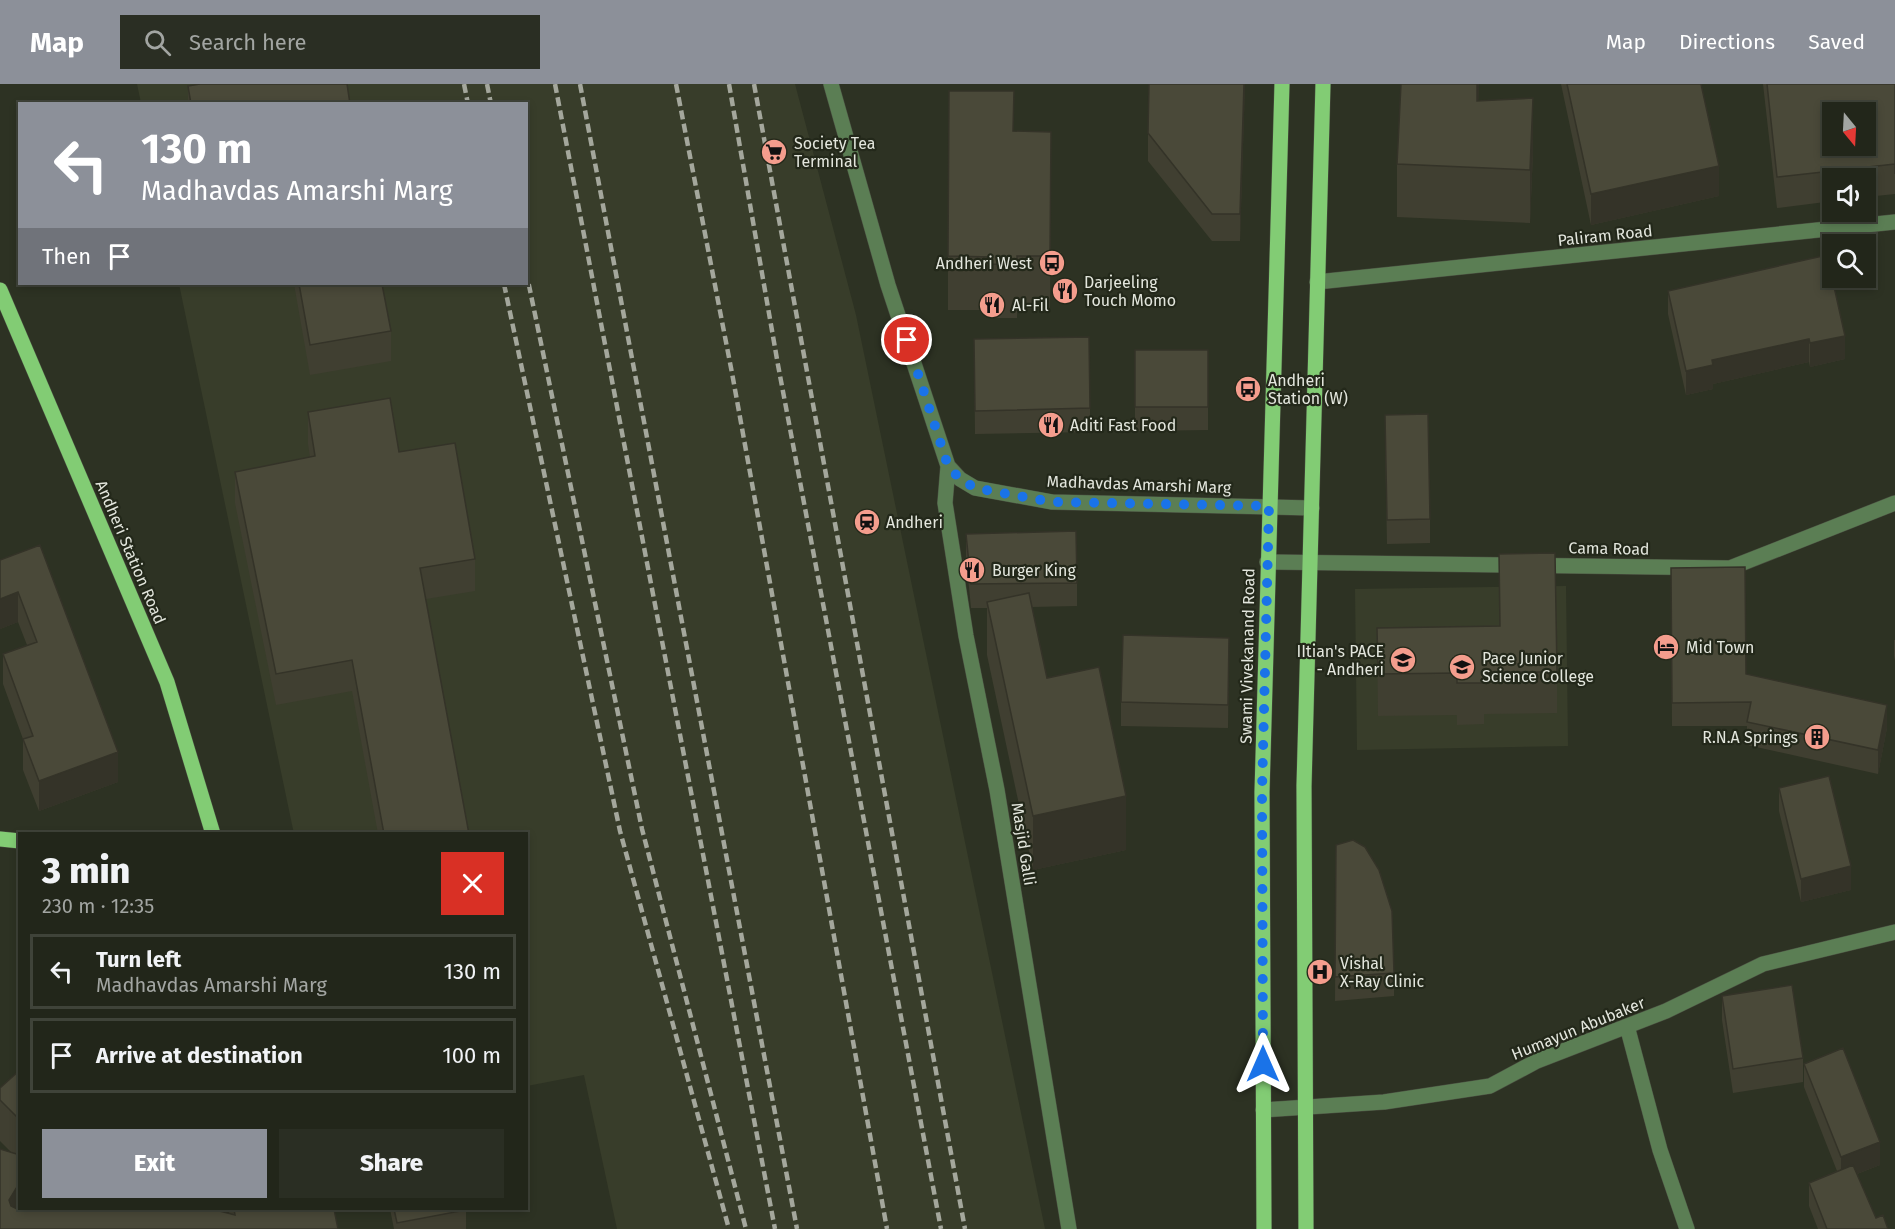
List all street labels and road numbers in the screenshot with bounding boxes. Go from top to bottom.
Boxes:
street label: Paliram Road [1557,221,1653,250]
street label: Madhavdas Amarshi Marg [1046,472,1232,497]
street label: Andheri Station Road [92,477,169,627]
street label: Cama Road [1568,538,1650,559]
street label: Swami Vivekanand Road [1236,568,1259,744]
street label: Masjid Galli [1008,801,1039,887]
street label: Humayun Abubaker [1509,993,1648,1064]

